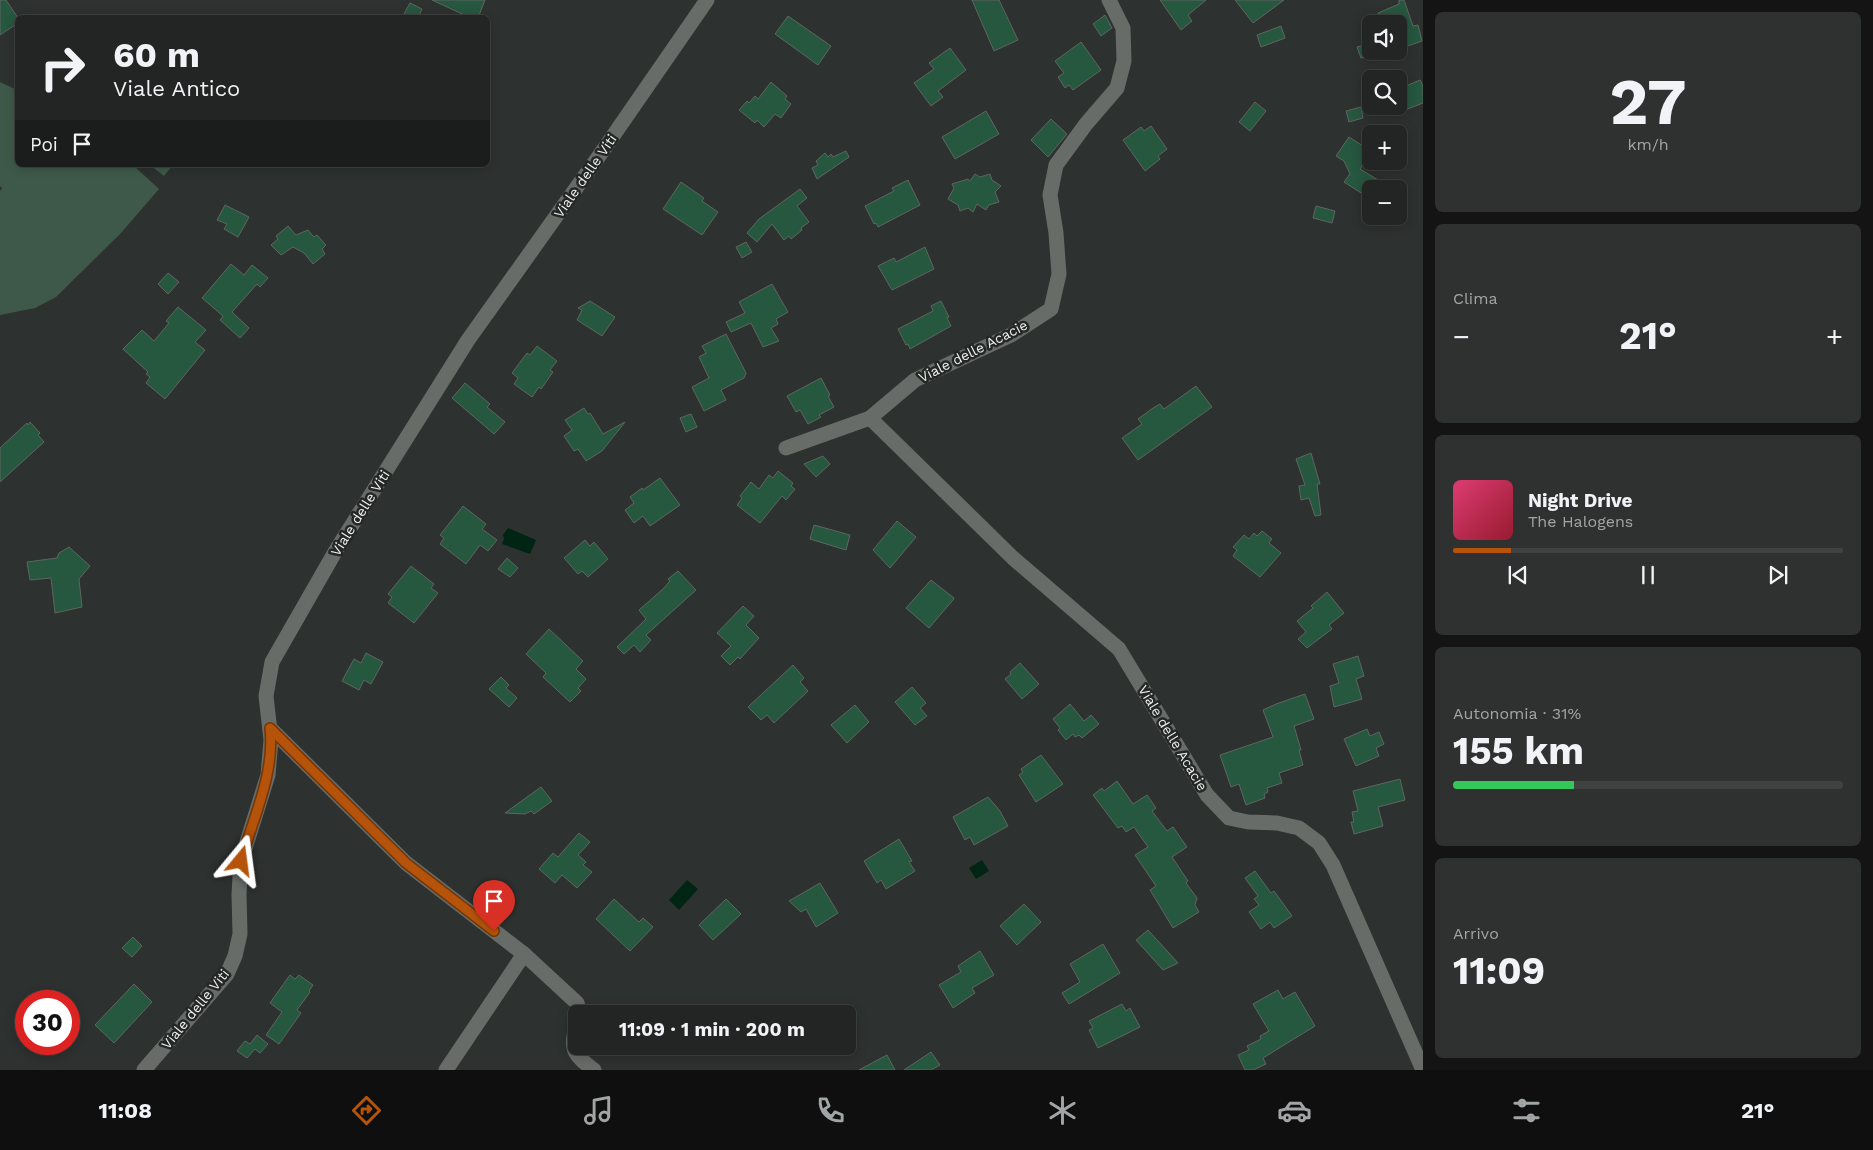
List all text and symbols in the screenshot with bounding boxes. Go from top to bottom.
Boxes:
map controls [1362,15,1407,225]
button: sound [1362,15,1407,60]
text: 60 m [113,34,200,76]
icon: right [30,35,95,100]
text: 27 [1609,64,1687,140]
button: search [1362,70,1407,115]
text: Viale Antico [113,76,240,101]
button: + [1362,125,1407,170]
icon: arrive [68,130,96,158]
street label: Viale delle Viti [550,131,620,221]
text: Poi [30,133,58,156]
text: km/h [1627,135,1669,154]
button: − [1362,180,1407,225]
text: Clima [1453,289,1497,308]
text: 21° [1619,314,1677,358]
street label: Viale delle Acacie [916,317,1030,385]
text: − [1453,320,1470,353]
text: + [1826,320,1843,353]
street label: Viale delle Viti [327,467,393,559]
text: Night Drive [1528,489,1633,512]
text: The Halogens [1528,512,1633,531]
icon: previous [1504,561,1532,589]
icon: pause [1634,561,1662,589]
icon: next [1764,561,1792,589]
street label: Viale delle Acacie [1135,682,1211,794]
text: Autonomia · 31% [1453,704,1581,723]
text: 155 km [1453,729,1584,773]
position arrow [214,834,266,886]
pin [473,880,515,931]
icon: arrive [480,887,508,915]
text: Arrivo [1453,924,1499,943]
text: 11:09 [1453,949,1545,993]
street label: Viale delle Viti [158,966,232,1052]
speed limit sign: 30 [15,990,80,1055]
text: 11:09 · 1 min · 200 m [619,1018,805,1041]
icon: directions [349,1093,384,1128]
icon: music [581,1093,616,1128]
icon: phone [813,1093,848,1128]
icon: climate [1045,1093,1080,1128]
icon: car [1277,1093,1312,1128]
icon: filters [1509,1093,1544,1128]
text: 11:08 [98,1098,152,1123]
text: 21° [1741,1098,1774,1123]

